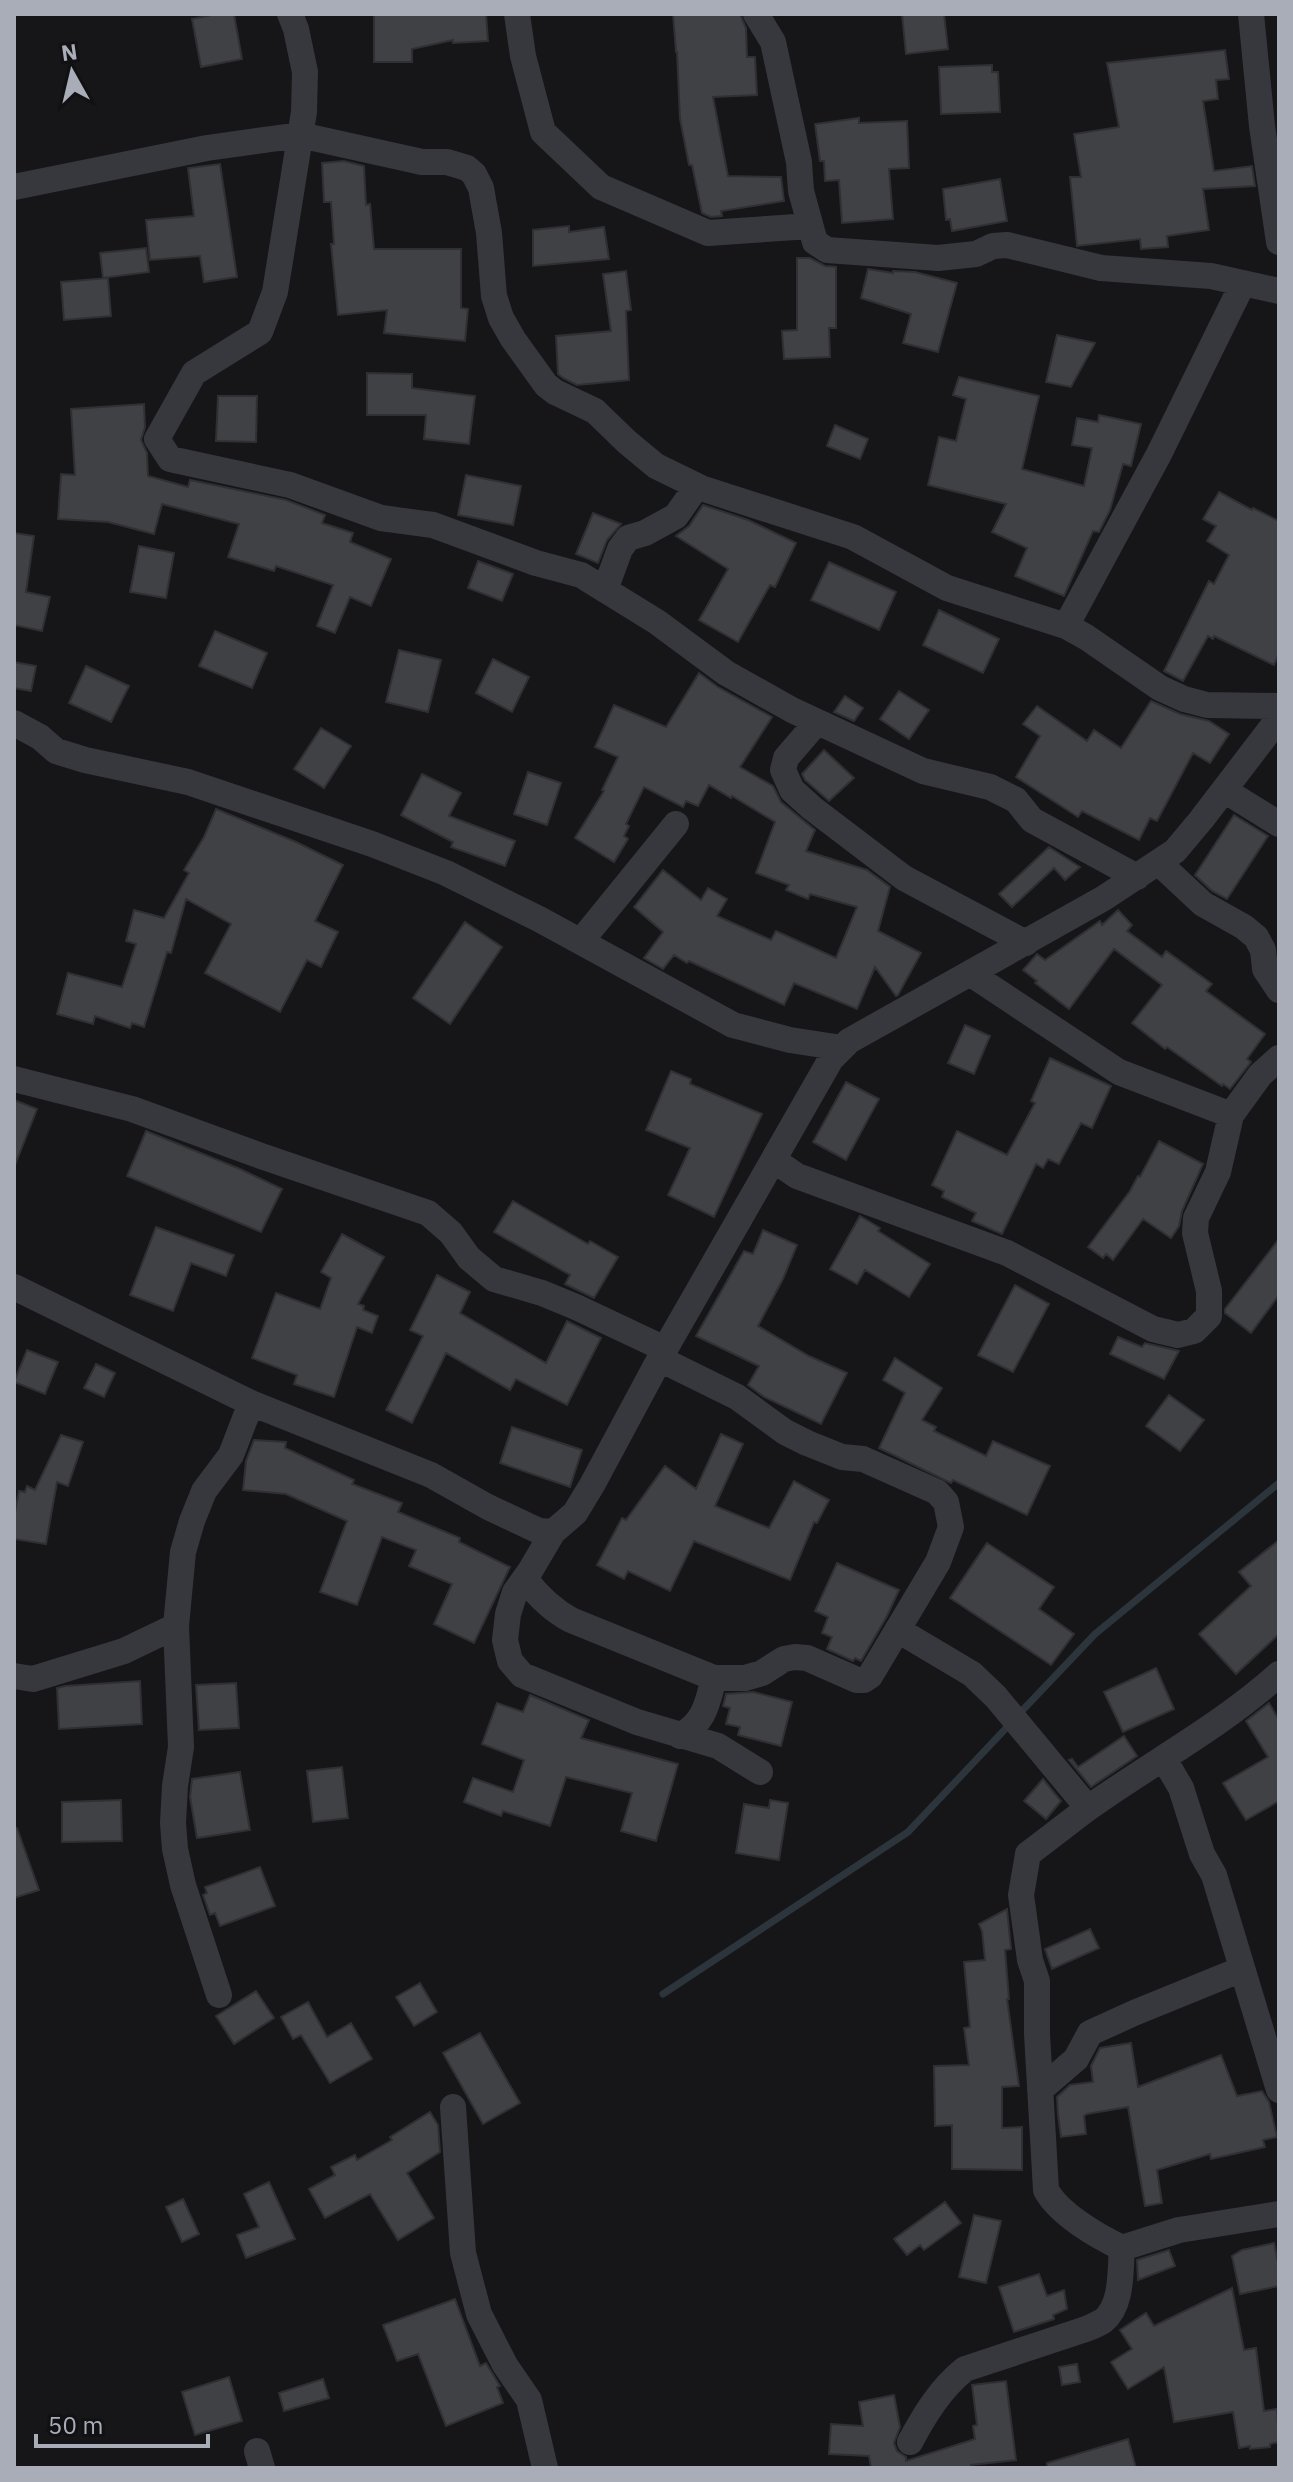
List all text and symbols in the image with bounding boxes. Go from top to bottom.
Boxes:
north arrow [32,32,112,112]
text: N [59,36,79,67]
scale bar [36,2398,208,2448]
text: 50 m [48,2409,103,2441]

